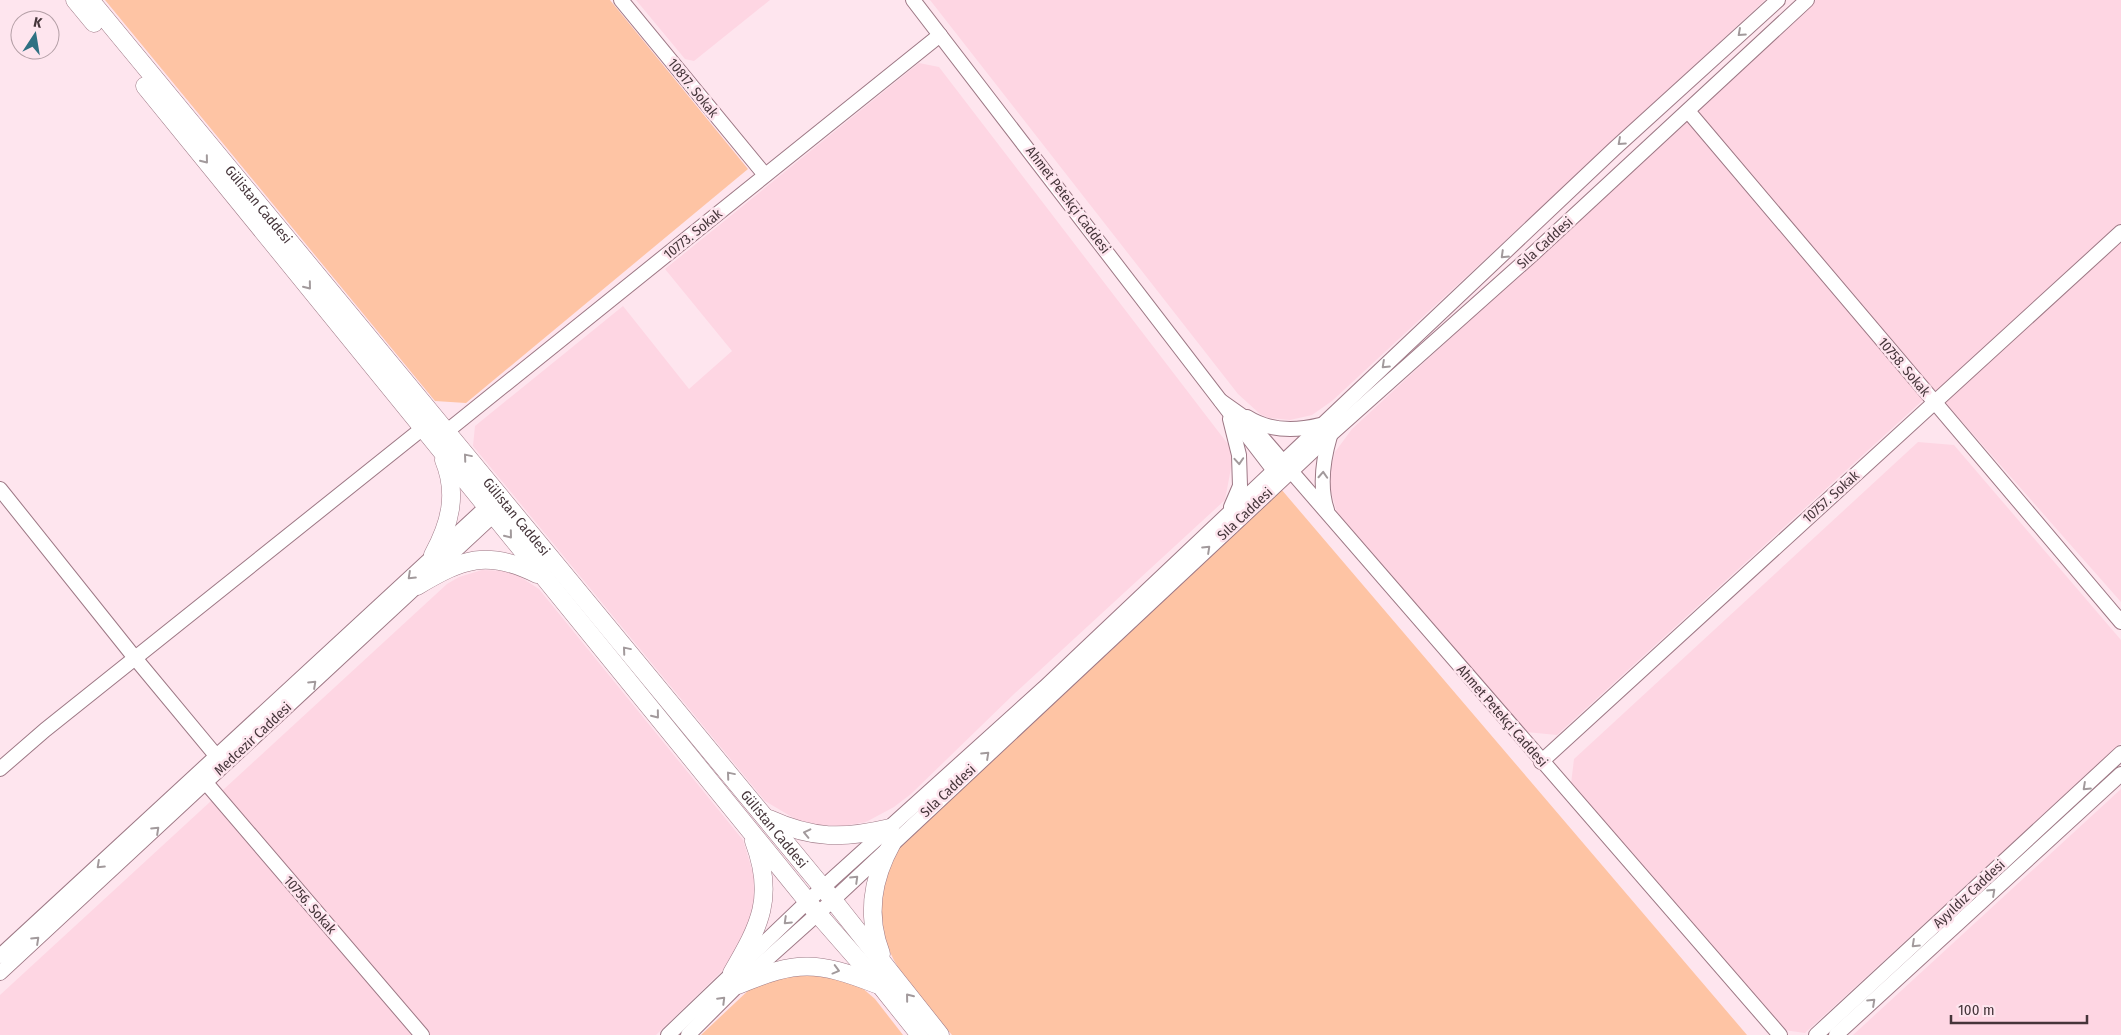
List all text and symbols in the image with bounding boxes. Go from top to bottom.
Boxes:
north arrow [10,10,60,60]
text: K [32,14,44,32]
one-way arrow [1738,27,1747,36]
street label: 10817. Sokak [664,55,722,121]
one-way arrow [1618,136,1627,145]
street label: Ahmet Petekçi Caddesi [1022,143,1114,257]
one-way arrow [200,154,208,163]
street label: Gülistan Caddesi [222,162,296,247]
street label: 10773. Sokak [660,205,726,263]
street label: Sıla Caddesi [1513,213,1577,273]
one-way arrow [1501,249,1510,258]
one-way arrow [302,280,310,289]
street label: 10758. Sokak [1874,334,1934,400]
one-way arrow [1382,359,1391,368]
one-way arrow [464,454,473,463]
one-way arrow [1233,457,1244,465]
street label: 10757. Sokak [1799,467,1863,527]
one-way arrow [1318,470,1328,478]
street label: Gülistan Caddesi [479,474,554,559]
street label: Sıla Caddesi [1214,484,1276,544]
one-way arrow [503,529,511,538]
one-way arrow [1202,546,1211,555]
one-way arrow [408,570,417,579]
one-way arrow [624,647,632,656]
street label: Ahmet Petekçi Caddesi [1453,661,1551,771]
one-way arrow [307,681,316,690]
street label: Medcezir Caddesi [211,699,295,779]
one-way arrow [650,709,658,718]
one-way arrow [980,752,989,761]
street label: Sıla Caddesi [917,761,979,821]
one-way arrow [726,772,735,781]
one-way arrow [2082,781,2091,790]
street label: Gülistan Caddesi [737,787,811,871]
one-way arrow [150,827,159,836]
one-way arrow [803,828,812,839]
street label: Ayyıldız Caddesi [1930,856,2008,932]
one-way arrow [96,859,105,868]
street label: 10756. Sokak [280,872,340,938]
one-way arrow [849,876,858,885]
one-way arrow [1986,889,1995,898]
one-way arrow [784,915,793,924]
one-way arrow [30,937,39,946]
one-way arrow [1911,938,1920,947]
one-way arrow [831,964,839,974]
scale bar [1951,992,2087,1024]
one-way arrow [907,994,915,1003]
one-way arrow [716,997,725,1006]
one-way arrow [1867,999,1876,1008]
text: 100 m [1958,1001,1995,1019]

